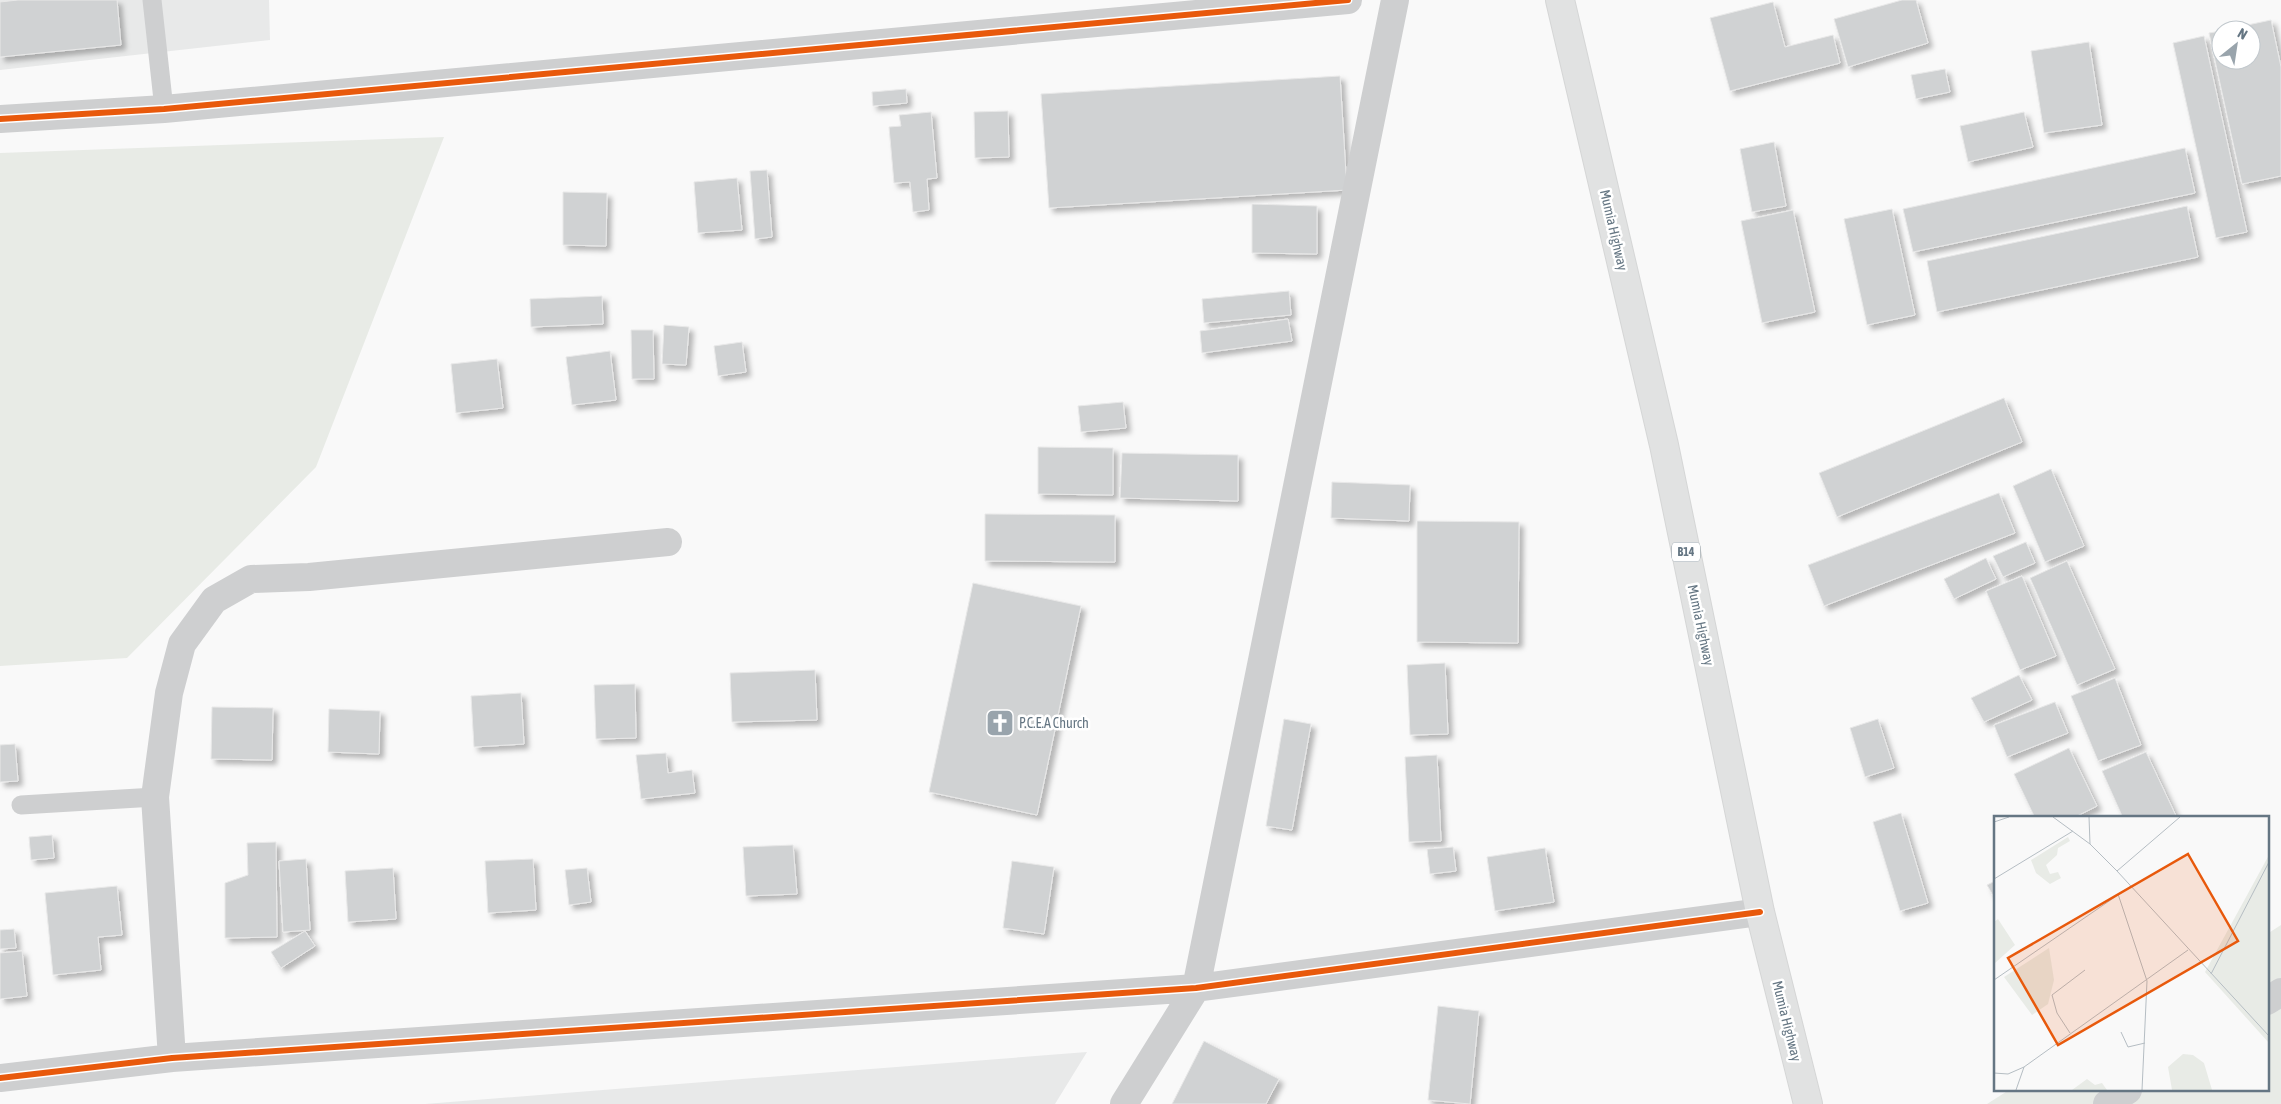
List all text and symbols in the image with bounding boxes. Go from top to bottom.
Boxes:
north arrow [2211,20,2261,70]
text: N [2235,25,2250,43]
street label: Mumia Highway [1597,188,1631,272]
road number: B14 [1672,542,1700,562]
street label: Mumia Highway [1685,583,1717,667]
church icon: P.C.E.A Church [985,708,1015,738]
place label: P.C.E.A Church [1019,715,1089,731]
inset map [1994,816,2268,1092]
street label: Mumia Highway [1769,979,1805,1063]

